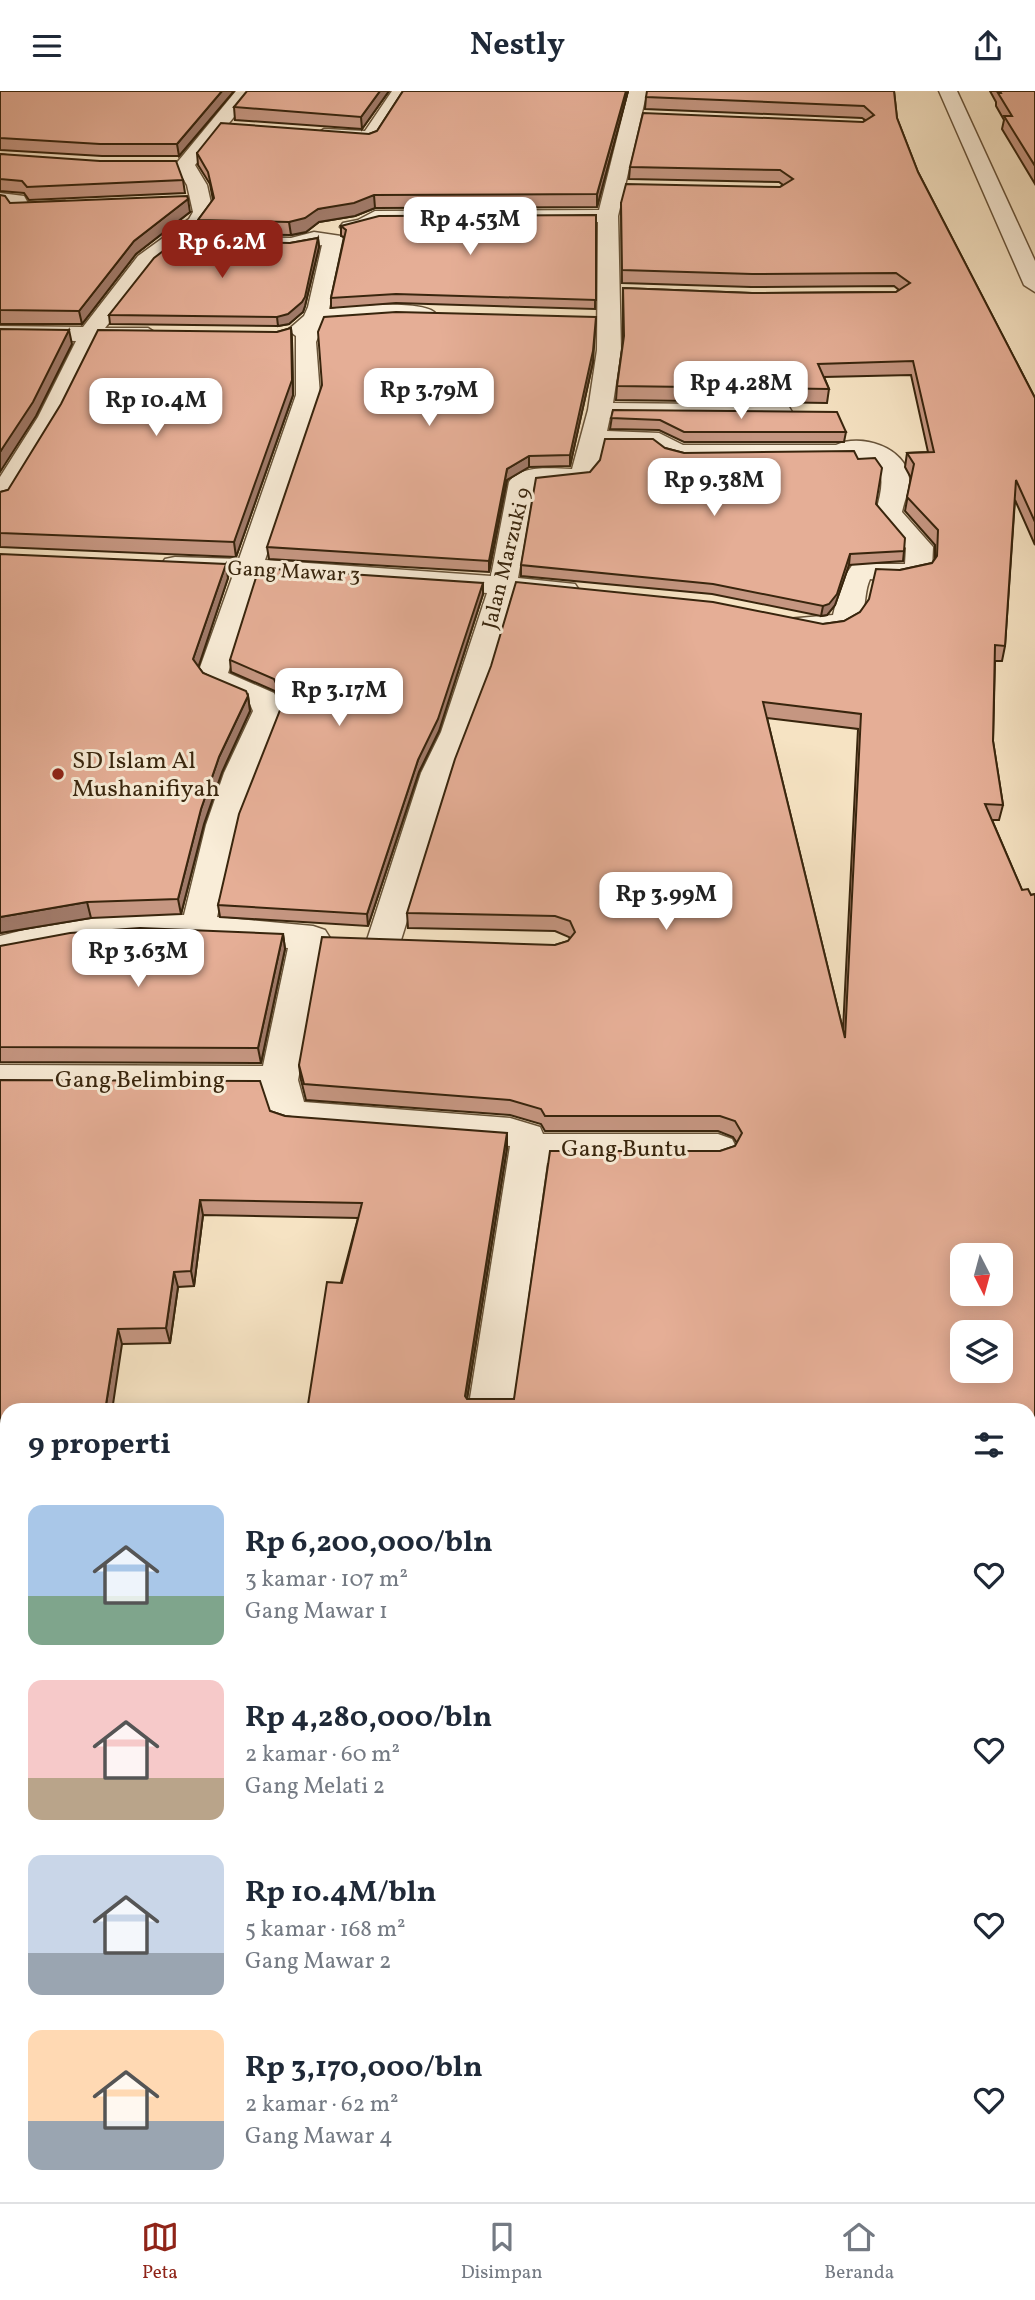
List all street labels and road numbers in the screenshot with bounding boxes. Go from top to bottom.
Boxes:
street label: Jalan Marzuki 9 [476,484,539,632]
street label: Gang Mawar 3 [227,555,361,590]
street label: Gang Belimbing [55,1064,225,1098]
street label: Gang Buntu [561,1133,687,1167]

